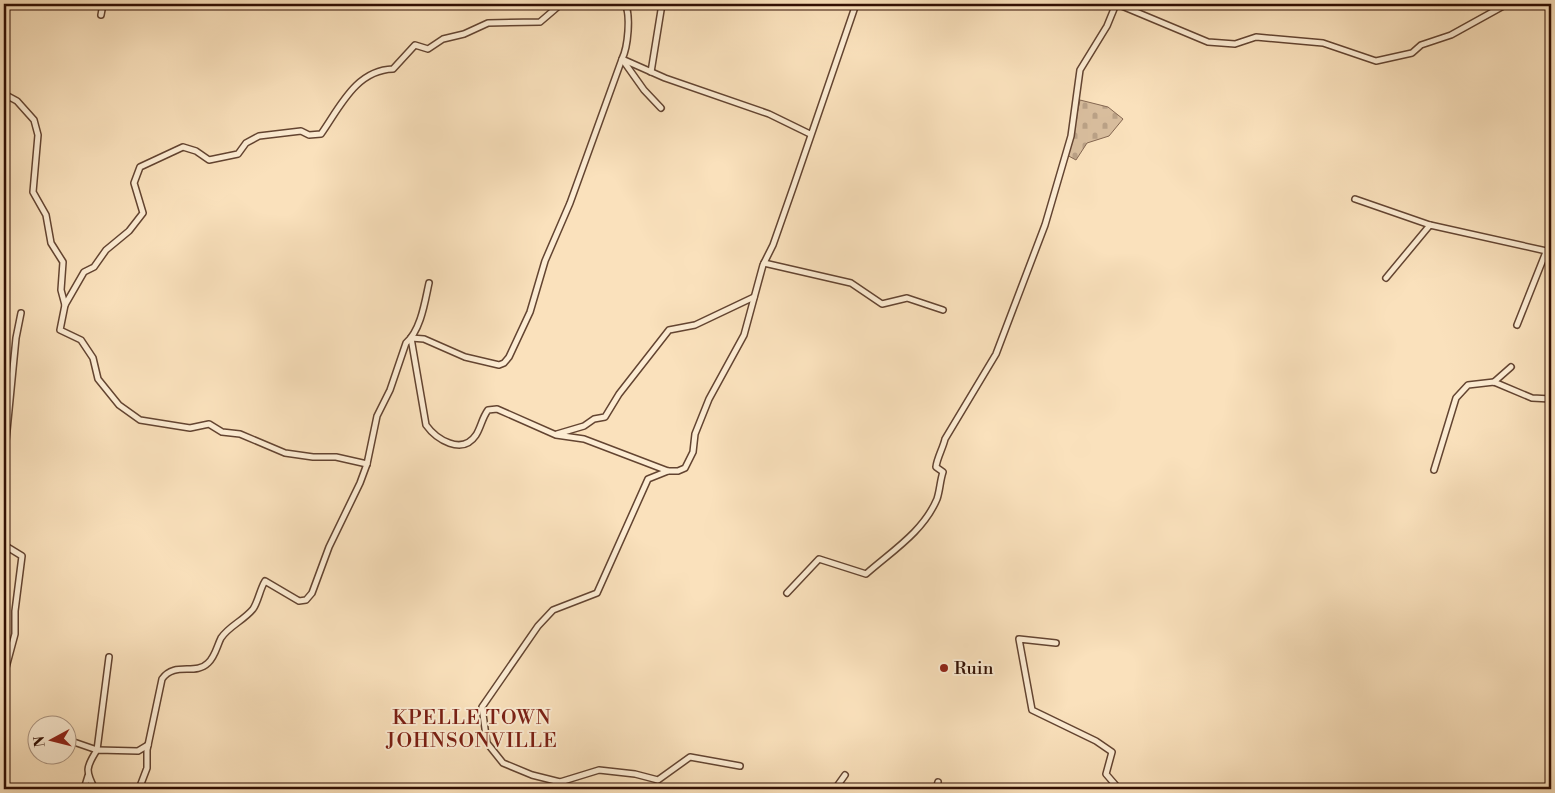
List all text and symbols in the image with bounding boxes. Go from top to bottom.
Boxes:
place label: Ruin [954,657,994,680]
marker: Ruin [938,662,950,674]
district label: KPELLE TOWN JOHNSONVILLE [385,706,558,754]
north arrow [28,716,78,766]
text: N [30,735,50,748]

